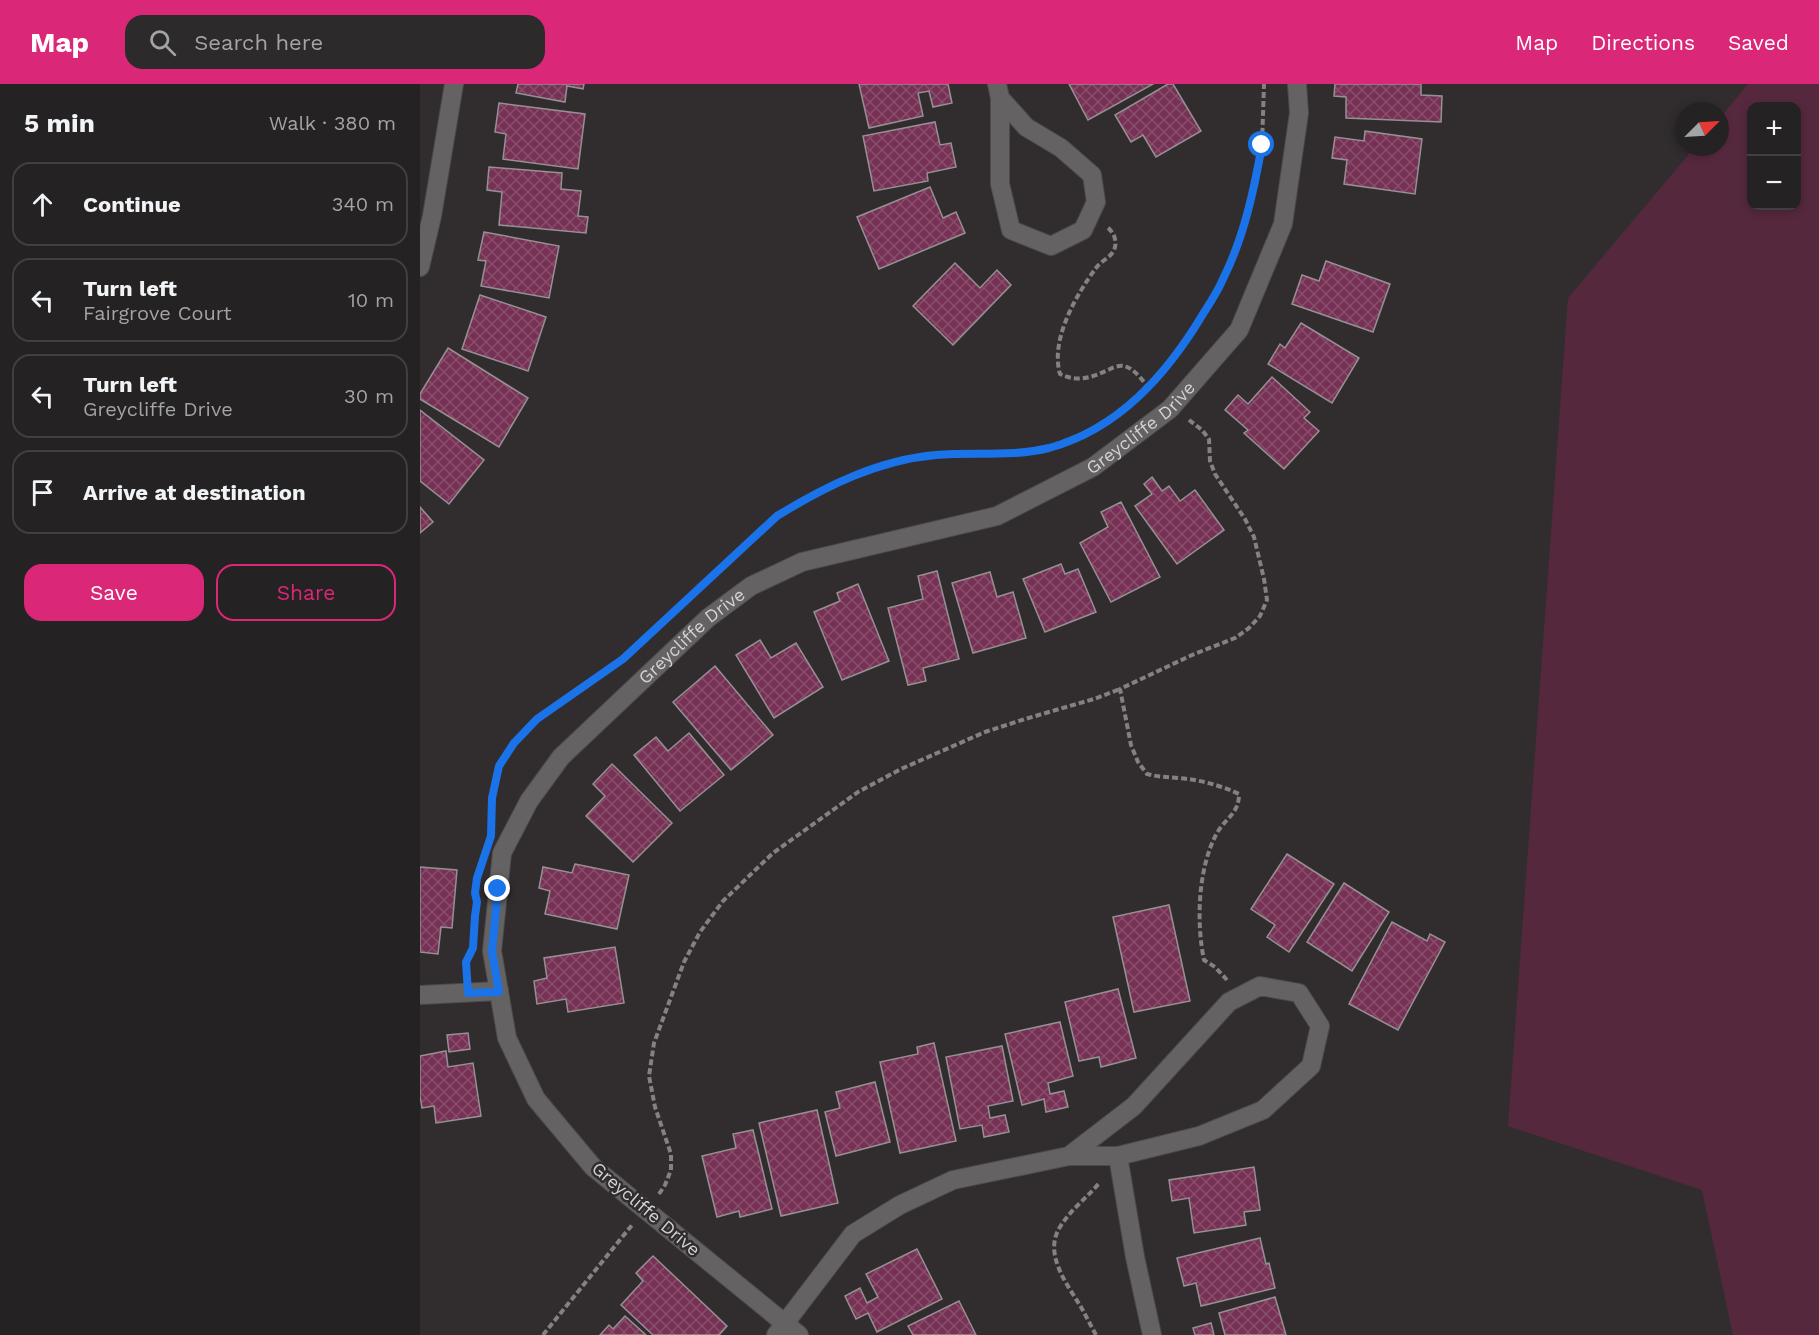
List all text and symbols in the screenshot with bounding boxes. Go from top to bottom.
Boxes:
search box [125,15,545,69]
text: Map [30,26,89,59]
icon: search [146,26,179,59]
text: Search here [194,30,323,55]
text: Map [1515,30,1558,55]
text: Directions [1591,30,1695,55]
text: Saved [1728,30,1789,55]
north arrow [1675,102,1729,156]
map controls [1747,102,1801,210]
button: + [1747,102,1801,156]
text: 5 min [24,108,95,138]
text: Walk · 380 m [269,111,396,135]
route start [1248,131,1274,157]
button: − [1747,156,1801,210]
icon: ahead [26,188,59,221]
text: Continue [83,192,181,217]
text: 340 m [332,192,394,216]
text: Turn left [83,276,177,301]
icon: left [26,284,59,317]
text: 10 m [348,288,394,312]
text: Fairgrove Court [83,301,232,325]
text: Turn left [83,372,177,397]
street label: Greycliffe Drive [1082,377,1199,478]
icon: left [26,380,59,413]
text: 30 m [344,384,394,408]
text: Greycliffe Drive [83,397,233,421]
icon: arrive [26,476,59,509]
text: Arrive at destination [83,480,306,505]
button: Save [24,564,204,621]
button: Share [216,564,396,621]
street label: Greycliffe Drive [634,583,749,688]
route end [484,875,510,901]
street label: Greycliffe Drive [588,1157,705,1260]

